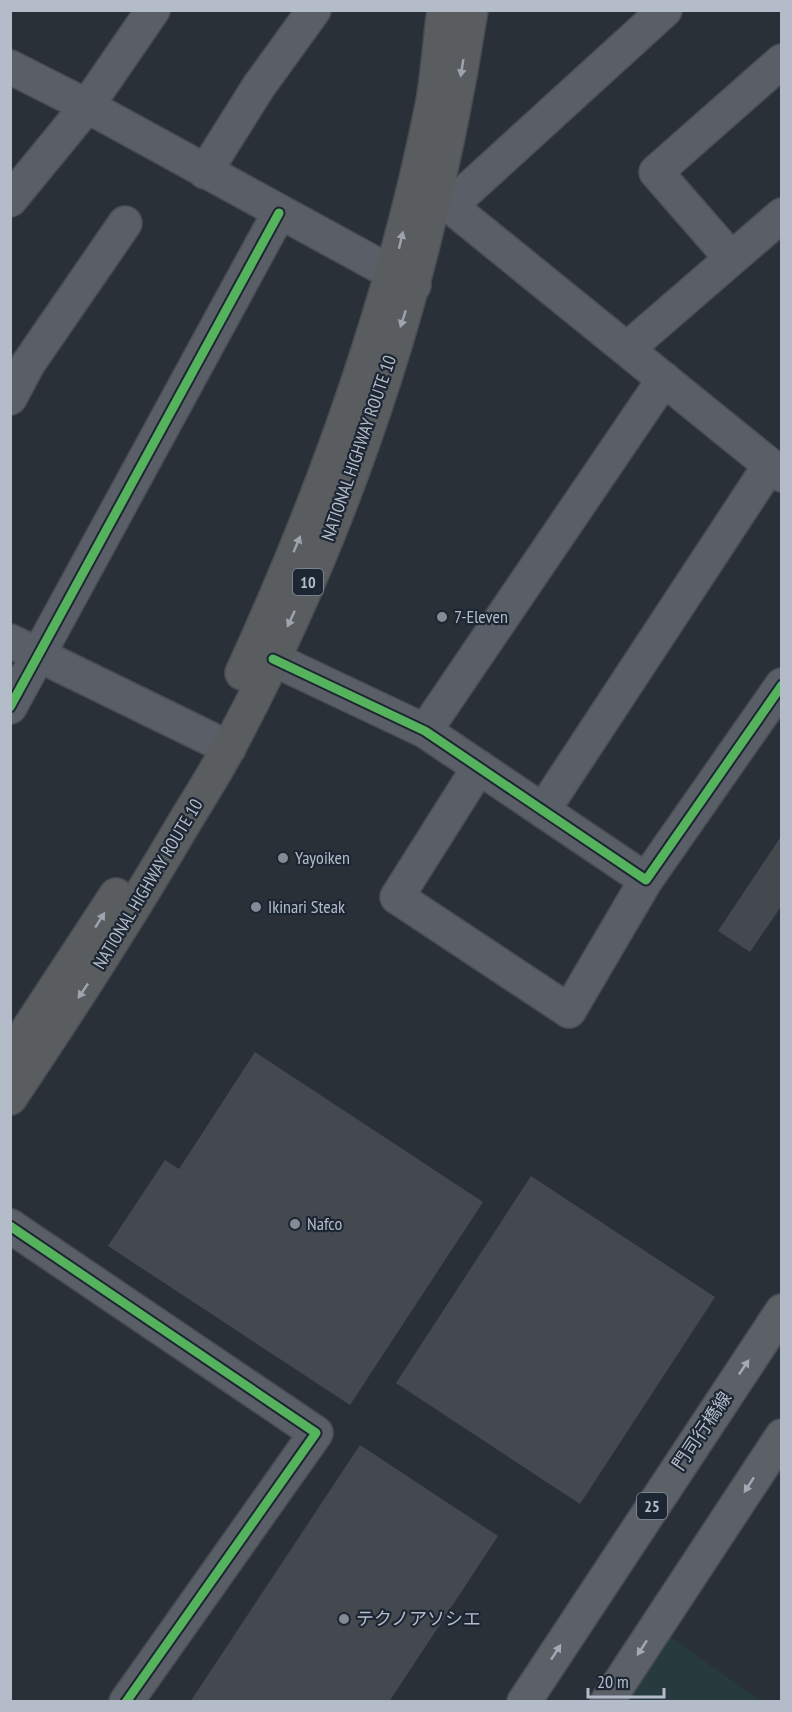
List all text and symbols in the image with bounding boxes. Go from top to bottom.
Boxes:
one-way arrow [458,59,467,78]
one-way arrow [396,231,406,249]
one-way arrow [398,310,407,328]
street label: NATIONAL HIGHWAY ROUTE 10 [316,352,401,544]
one-way arrow [293,535,302,552]
road number: 10 [293,569,323,595]
place label: 7-Eleven [454,605,508,628]
marker: 7-Eleven [435,610,449,624]
one-way arrow [286,611,295,628]
street label: NATIONAL HIGHWAY ROUTE 10 [88,794,208,973]
place label: Yayoiken [295,846,350,869]
marker: Yayoiken [276,851,290,865]
place label: Ikinari Steak [268,895,345,918]
marker: Ikinari Steak [249,900,263,914]
one-way arrow [95,912,106,928]
one-way arrow [77,982,88,999]
place label: Nafco [307,1212,342,1235]
marker: Nafco [288,1217,302,1231]
one-way arrow [738,1359,749,1375]
street label: 門司行橋線 [667,1387,736,1474]
one-way arrow [744,1477,755,1493]
road number: 25 [637,1493,667,1519]
place label: テクノアソシエ [356,1607,481,1630]
marker: テクノアソシエ [337,1612,351,1626]
one-way arrow [637,1640,648,1656]
one-way arrow [550,1644,561,1661]
scale bar [588,1661,664,1699]
text: 20 m [597,1670,629,1693]

